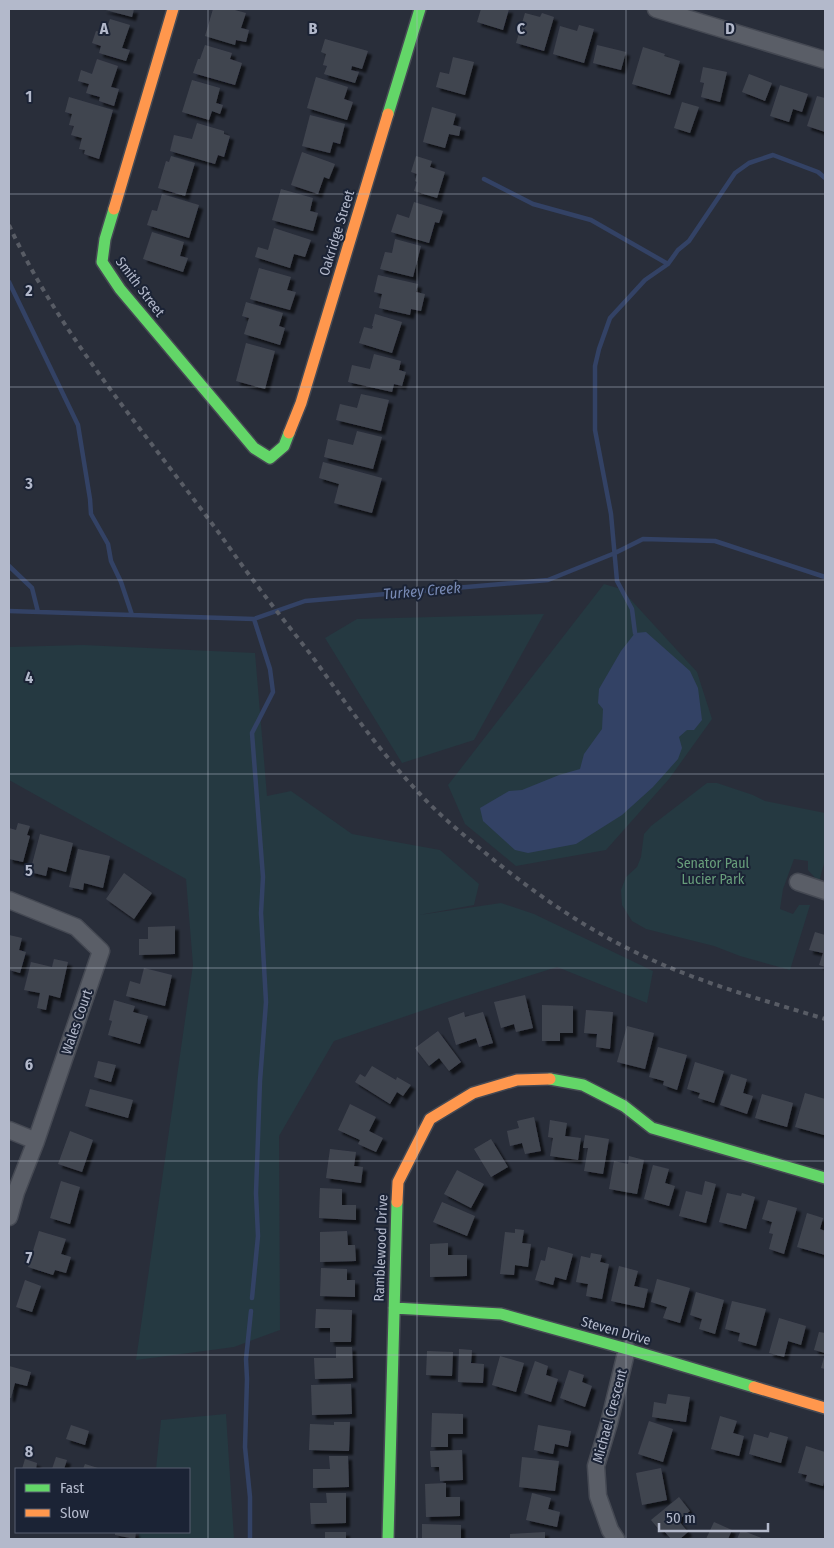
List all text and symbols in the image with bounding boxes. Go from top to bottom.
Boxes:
text: A [99,19,109,38]
text: B [309,19,318,38]
text: C [517,19,526,38]
text: D [725,19,735,38]
text: 1 [26,87,32,106]
street label: Oakridge Street [316,188,358,278]
street label: Smith Street [112,254,168,321]
text: 2 [24,281,33,300]
text: 3 [24,474,33,493]
water label: Turkey Creek [383,579,462,603]
text: 4 [25,668,33,687]
park label: Senator Paul Lucier Park [677,855,750,888]
text: 5 [25,861,33,880]
street label: Wales Court [58,987,96,1057]
text: 6 [25,1055,33,1074]
street label: Ramblewood Drive [371,1194,391,1302]
text: 7 [26,1248,33,1267]
street label: Steven Drive [579,1313,653,1349]
street label: Michael Crescent [589,1367,631,1465]
text: 8 [25,1442,34,1461]
legend [15,1468,190,1533]
text: Fast [60,1479,84,1497]
scale bar [659,1500,768,1532]
text: Slow [60,1504,89,1522]
text: 50 m [666,1509,696,1527]

